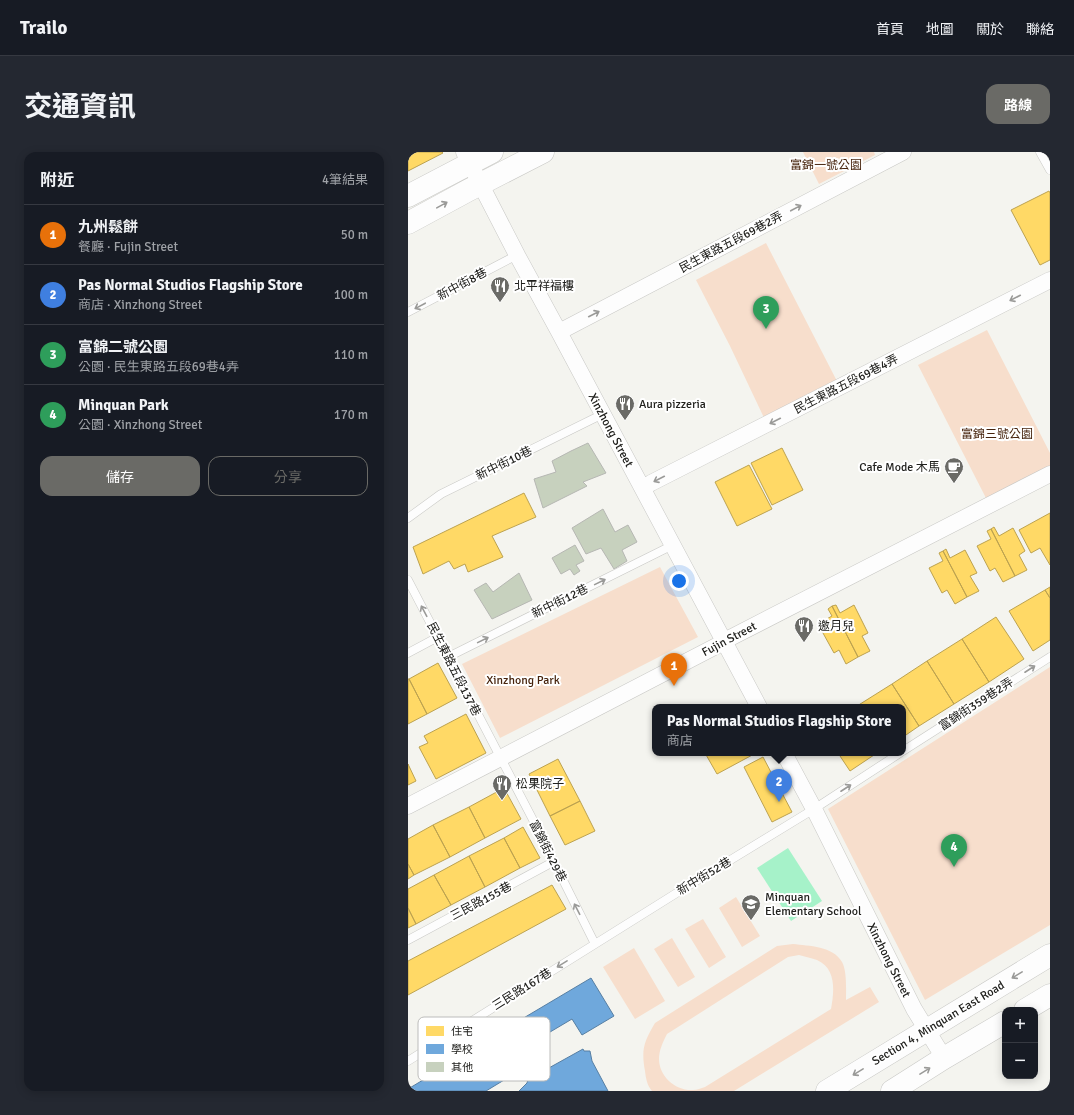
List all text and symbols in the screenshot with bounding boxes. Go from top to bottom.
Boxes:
text: Trailo [20,16,67,40]
text: 首頁 [876,21,904,38]
text: 地圖 [926,21,954,38]
text: 關於 [976,21,1004,38]
text: 聯絡 [1026,21,1054,38]
button: 路線 [986,84,1050,124]
text: 交通資訊 [24,90,136,124]
park label: 富錦一號公園 [790,158,862,173]
text: 附近 [40,170,74,191]
text: 4筆結果 [322,172,368,188]
one-way arrow [436,200,448,208]
one-way arrow [790,204,802,211]
street label: 民生東路五段69巷2弄 [677,209,786,276]
text: 九州鬆餅 [78,218,138,236]
text: 1 [49,227,57,243]
text: 50 m [341,227,368,243]
text: 餐廳 · Fujin Street [78,239,178,255]
street label: 新中街8巷 [435,265,490,304]
restaurant icon: 北平祥福樓 [489,275,511,303]
text: Pas Normal Studios Flagship Store [78,276,303,294]
place label: 北平祥福樓 [514,279,574,294]
text: 2 [49,287,57,303]
text: 100 m [334,287,368,303]
one-way arrow [1010,294,1022,302]
pin: 3 [753,296,779,329]
text: 商店 · Xinzhong Street [78,297,202,313]
one-way arrow [414,303,426,310]
one-way arrow [587,309,599,317]
text: 富錦二號公園 [78,338,168,356]
text: 3 [49,347,57,363]
text: 110 m [334,347,368,363]
street label: 民生東路五段69巷4弄 [791,352,901,417]
text: 公園 · 民生東路五段69巷4弄 [78,359,239,375]
street label: Xinzhong Street [585,391,636,470]
restaurant icon: Aura pizzeria [614,393,636,421]
text: Minquan Park [78,396,169,414]
place label: Aura pizzeria [639,397,706,412]
text: 4 [49,407,57,423]
text: 170 m [334,407,368,423]
text: 公園 · Xinzhong Street [78,417,202,433]
one-way arrow [769,417,781,425]
park label: 富錦三號公園 [961,427,1033,442]
street label: 新中街10巷 [474,443,535,484]
button: 儲存 [40,456,200,496]
button: 分享 [208,456,368,496]
cafe icon: Cafe Mode 木馬 [943,456,965,484]
place label: Cafe Mode 木馬 [859,460,940,475]
one-way arrow [653,476,665,483]
your location [669,571,689,591]
one-way arrow [593,578,605,585]
street label: 新中街12巷 [530,581,591,622]
one-way arrow [420,606,428,618]
restaurant icon: 邀月兒 [793,615,815,643]
street label: Fujin Street [699,619,759,660]
place label: 邀月兒 [818,619,854,634]
street label: 民生東路五段137巷 [423,620,484,719]
one-way arrow [477,636,489,643]
pin: 1 [661,653,687,686]
one-way arrow [1024,665,1036,673]
park label: Xinzhong Park [486,673,560,688]
street label: 富錦街359巷2弄 [936,675,1016,734]
popup [652,704,906,756]
text: Pas Normal Studios Flagship Store [667,712,891,730]
text: 商店 [667,733,693,749]
pin: 2 [766,769,792,802]
restaurant icon: 松果院子 [491,773,513,801]
place label: 松果院子 [516,777,564,792]
one-way arrow [840,784,851,792]
street label: 富錦街429巷 [526,818,570,885]
pin: 4 [941,834,967,867]
street label: 新中街52巷 [674,854,734,899]
street label: 三民路155巷 [448,879,515,924]
place label: Minquan Elementary School [765,890,862,919]
school or university icon: Minquan Elementary School [740,893,762,921]
one-way arrow [573,903,581,915]
street label: Xinzhong Street [863,920,914,1000]
one-way arrow [556,961,568,969]
street label: 三民路167巷 [490,965,555,1014]
one-way arrow [1011,971,1023,979]
street label: Section 4, Minquan East Road [869,978,1007,1069]
map controls [1002,1007,1038,1079]
button: + [1002,1007,1038,1043]
legend [418,1017,550,1081]
text: 住宅 [451,1025,473,1038]
text: 學校 [451,1043,473,1056]
button: − [1002,1043,1038,1079]
text: 其他 [451,1061,473,1074]
one-way arrow [919,1066,931,1074]
one-way arrow [853,1068,864,1076]

